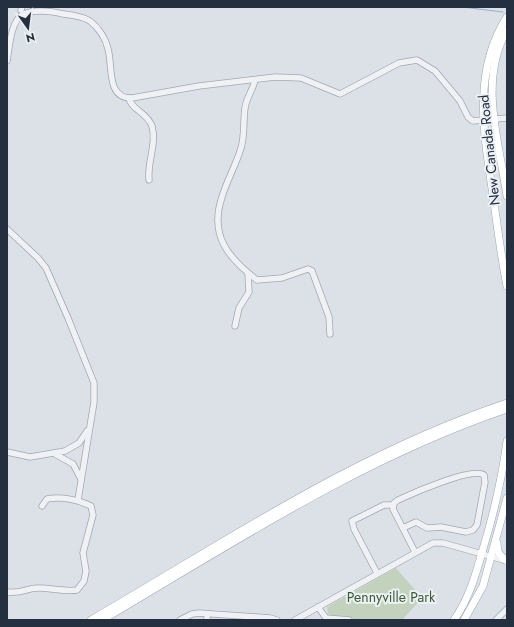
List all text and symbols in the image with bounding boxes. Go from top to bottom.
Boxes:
north arrow [8,8,48,48]
text: N [24,29,37,47]
street label: New Canada Road [473,94,505,206]
park label: Pennyville Park [347,587,436,607]

